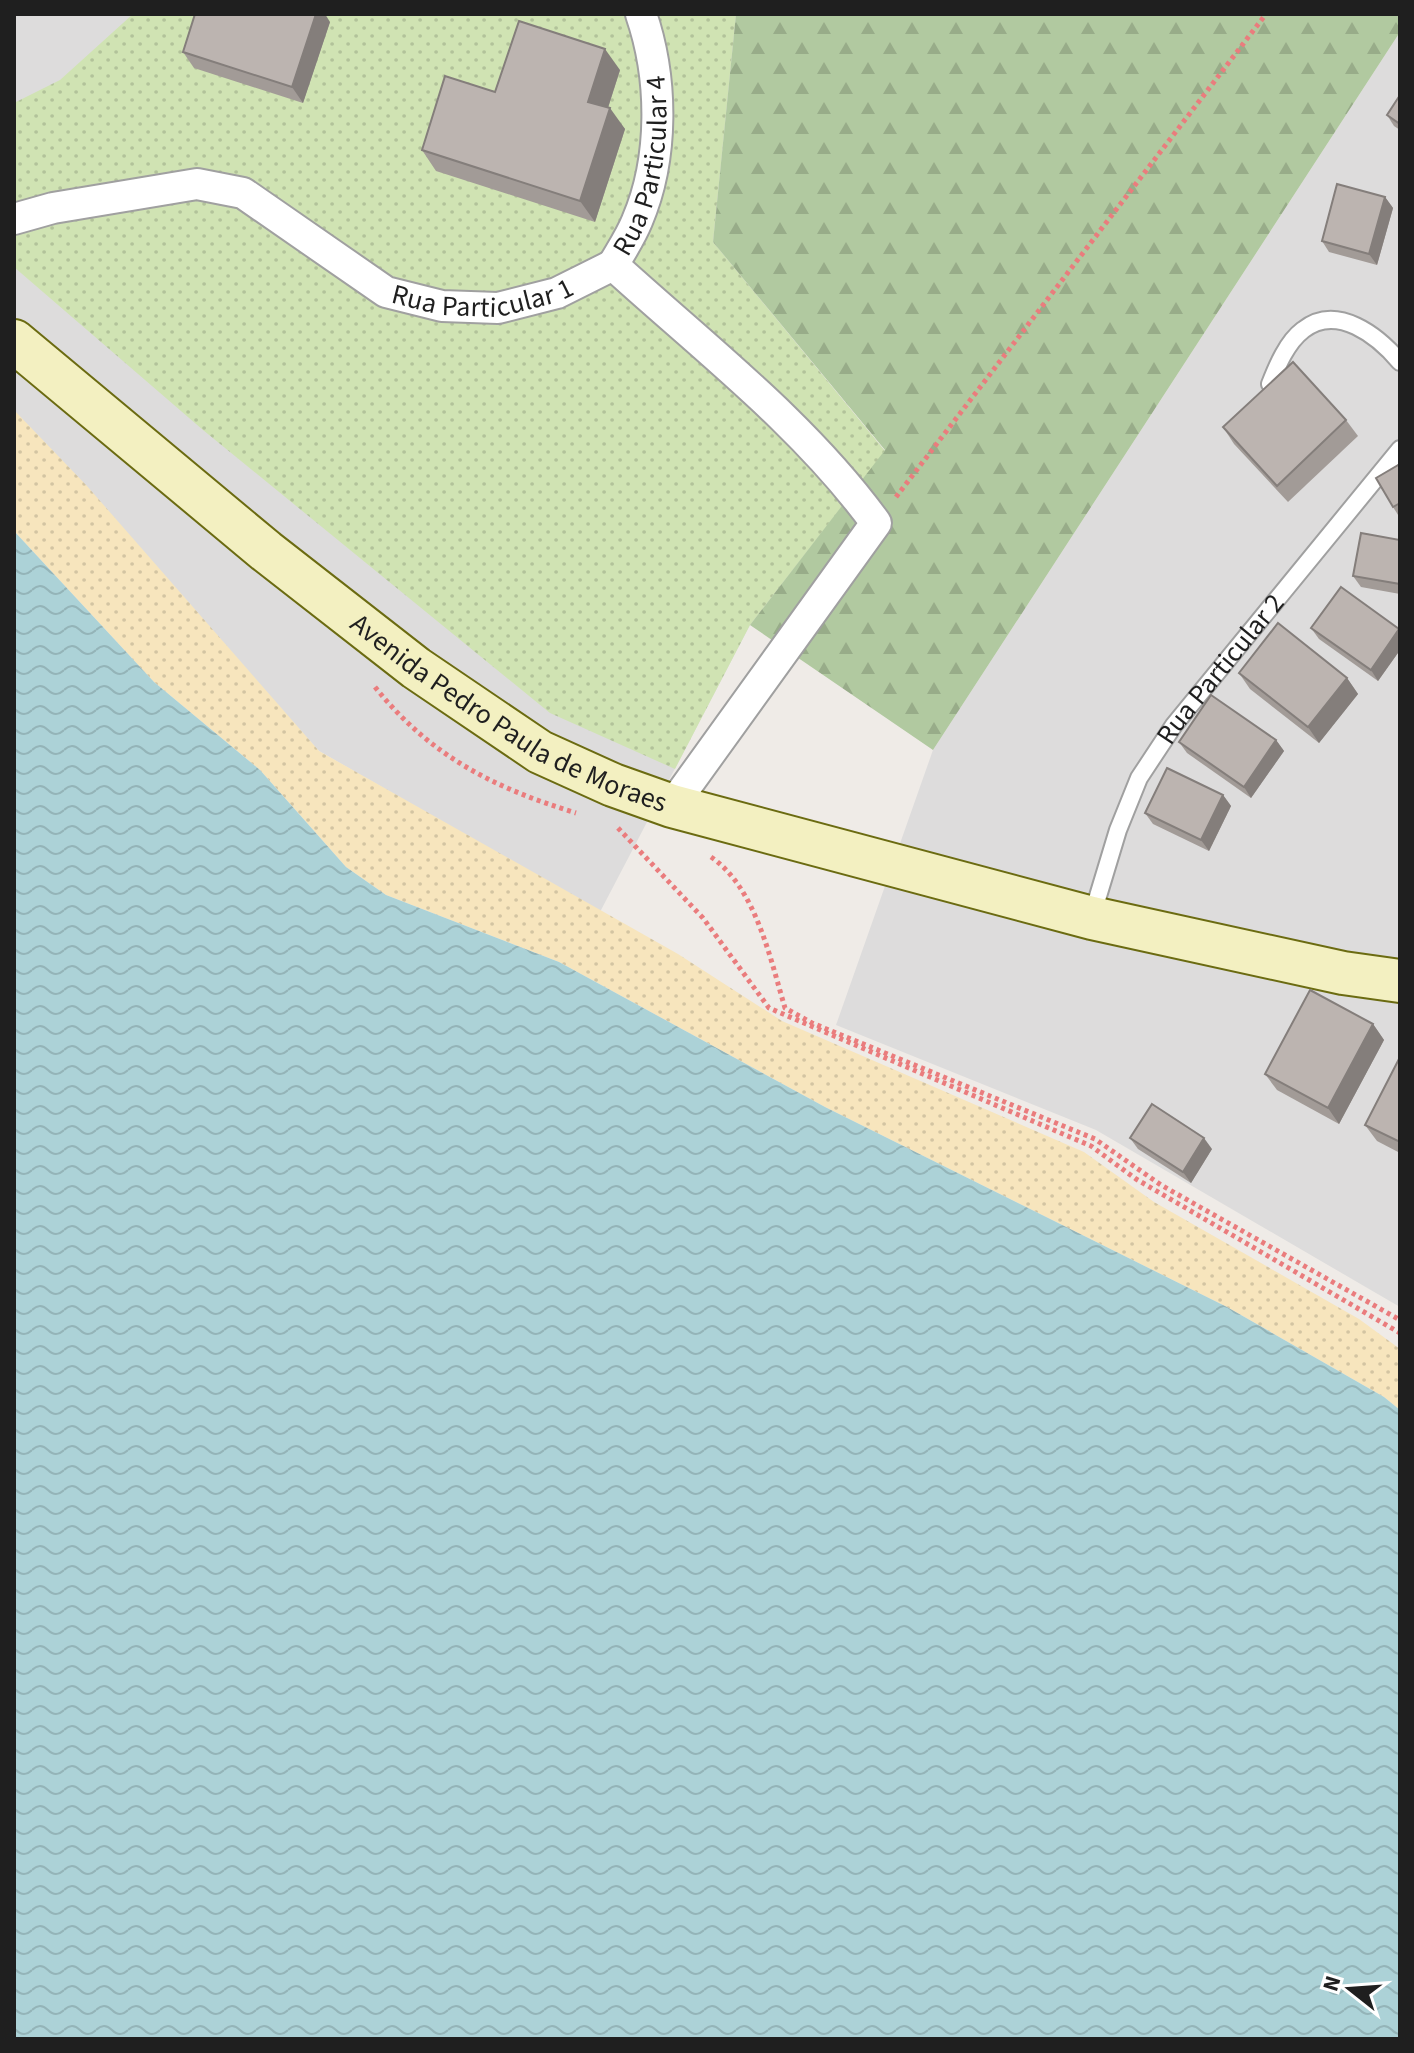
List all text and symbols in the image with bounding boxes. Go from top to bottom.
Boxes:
street label: Rua Particular 4 [603,74,677,263]
street label: Rua Particular 1 [388,268,580,328]
street label: Rua Particular 2 [1147,585,1294,752]
street label: Avenida Pedro Paula de Moraes [342,604,673,823]
north arrow [1310,1949,1390,2029]
text: N [1314,1972,1349,1995]

